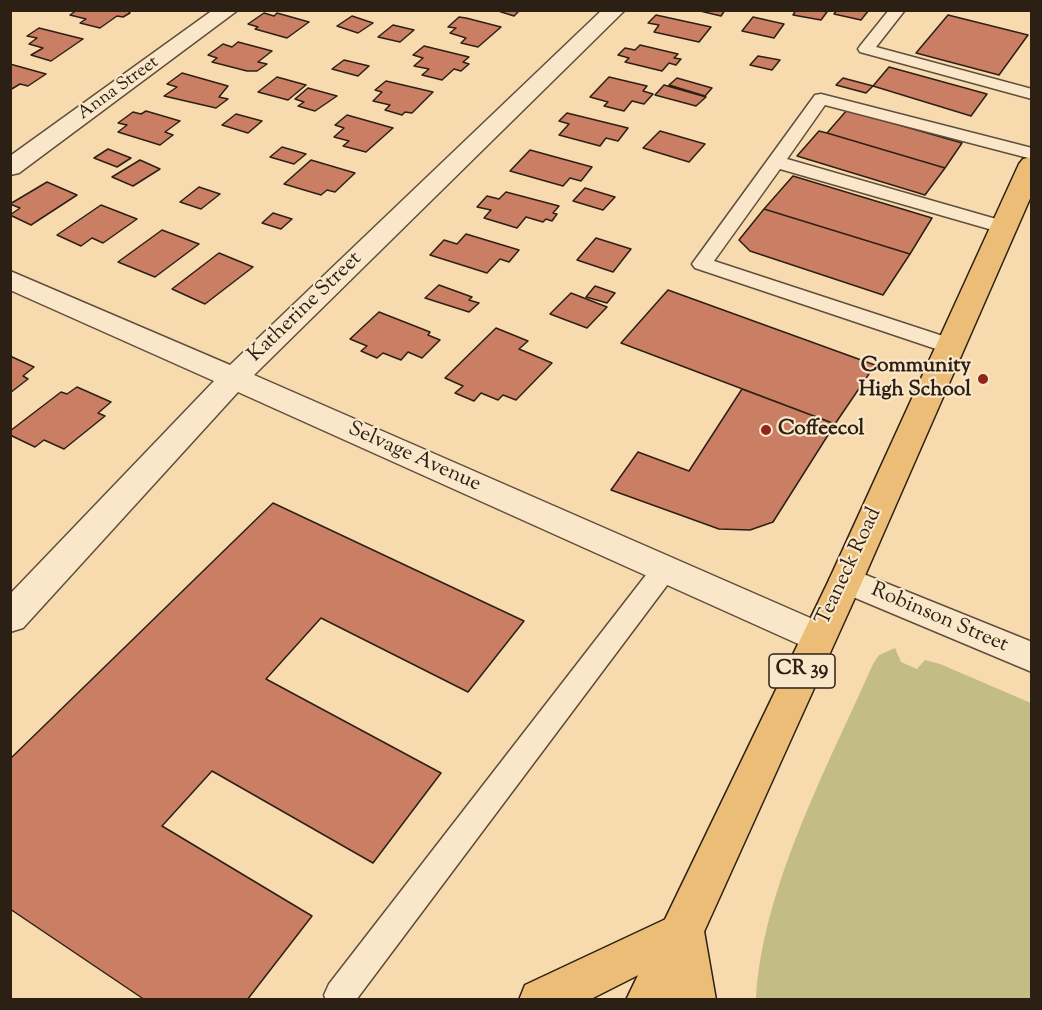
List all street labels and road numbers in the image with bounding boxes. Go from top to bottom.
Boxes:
street label: Anna Street [74,52,164,126]
street label: Katherine Street [244,247,368,369]
street label: Selvage Avenue [344,417,484,499]
street label: Teaneck Road [812,504,888,630]
street label: Robinson Street [867,579,1011,659]
road number: CR 39 [769,654,835,688]

